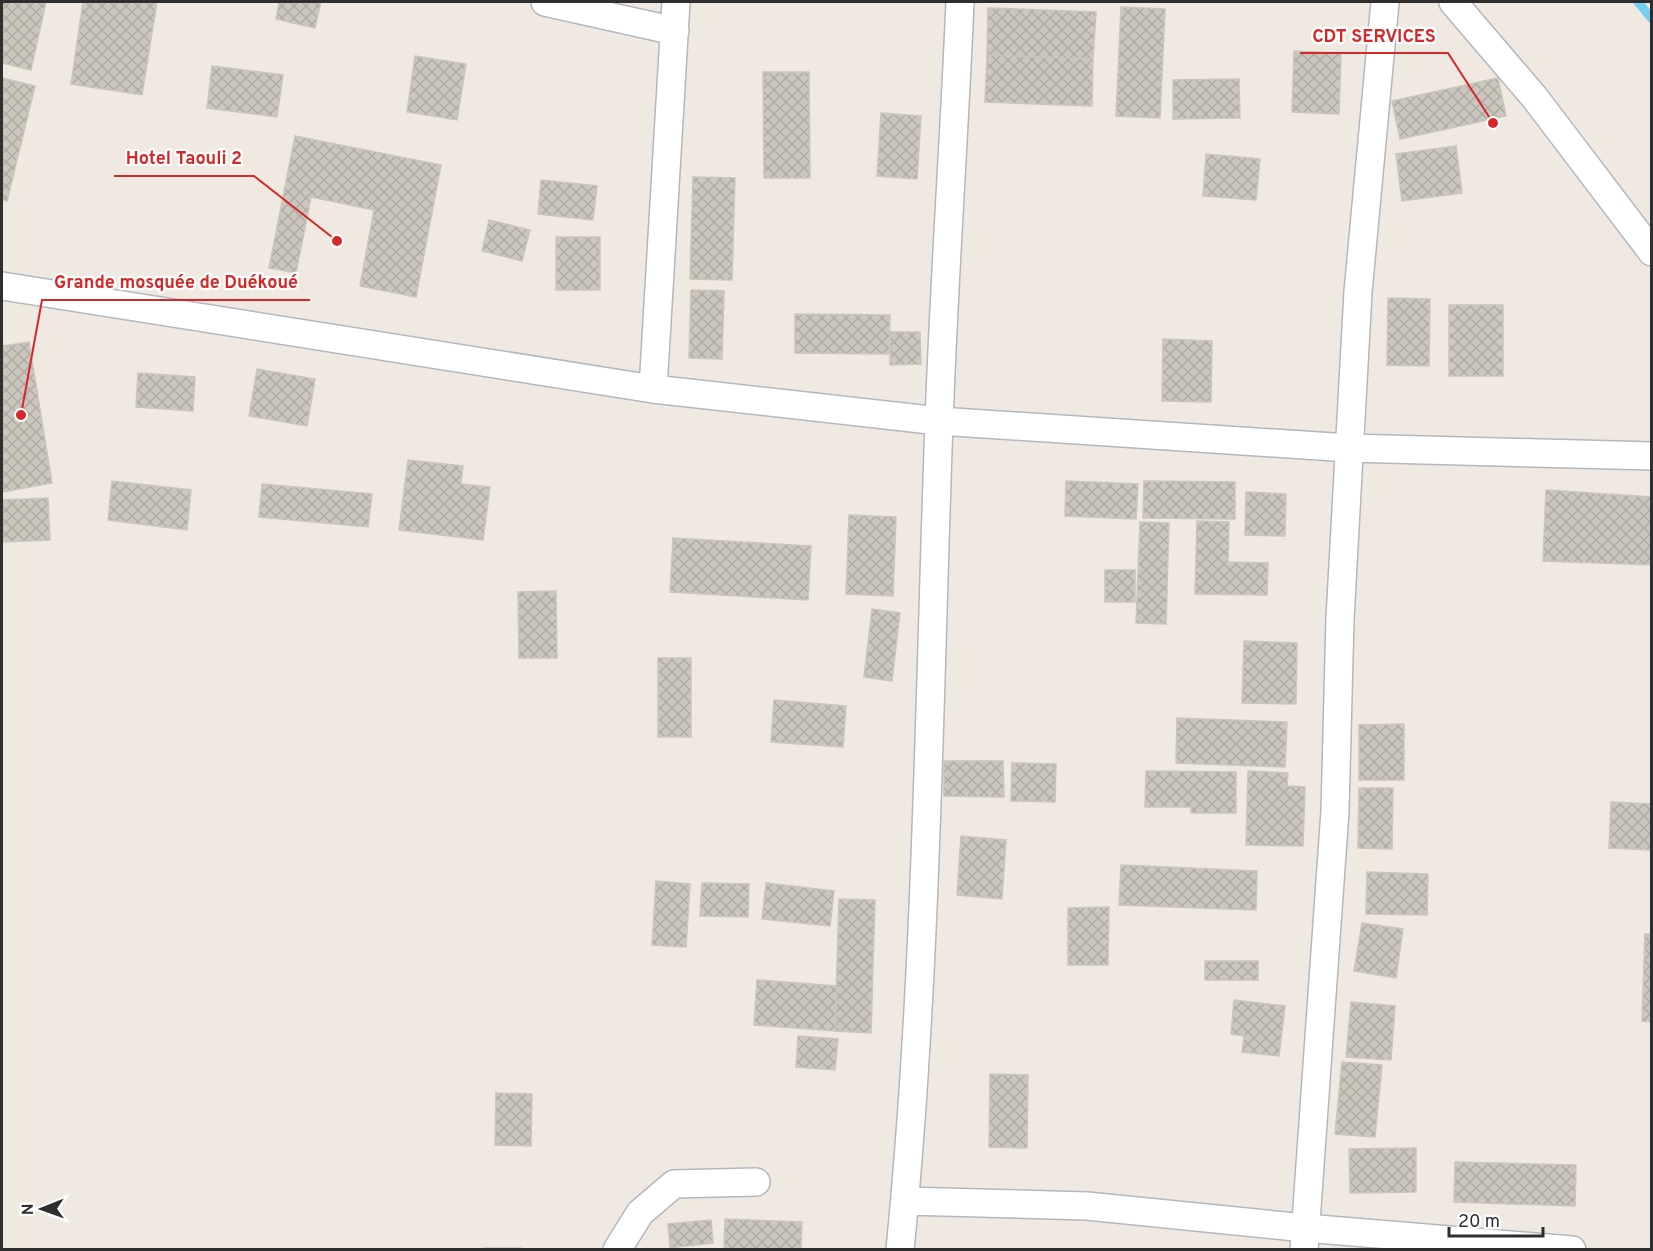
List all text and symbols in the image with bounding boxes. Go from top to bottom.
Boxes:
callout: CDT SERVICES [1300,17,1448,53]
text: CDT SERVICES [1312,26,1436,49]
callout: Hotel Taouli 2 [114,140,254,176]
text: Hotel Taouli 2 [126,148,242,171]
callout: Grande mosquée de Duékoué [42,264,310,300]
text: Grande mosquée de Duékoué [54,272,298,295]
north arrow [12,1179,72,1239]
scale bar [1449,1200,1544,1238]
text: N [19,1203,39,1215]
text: 20 m [1458,1211,1500,1234]

